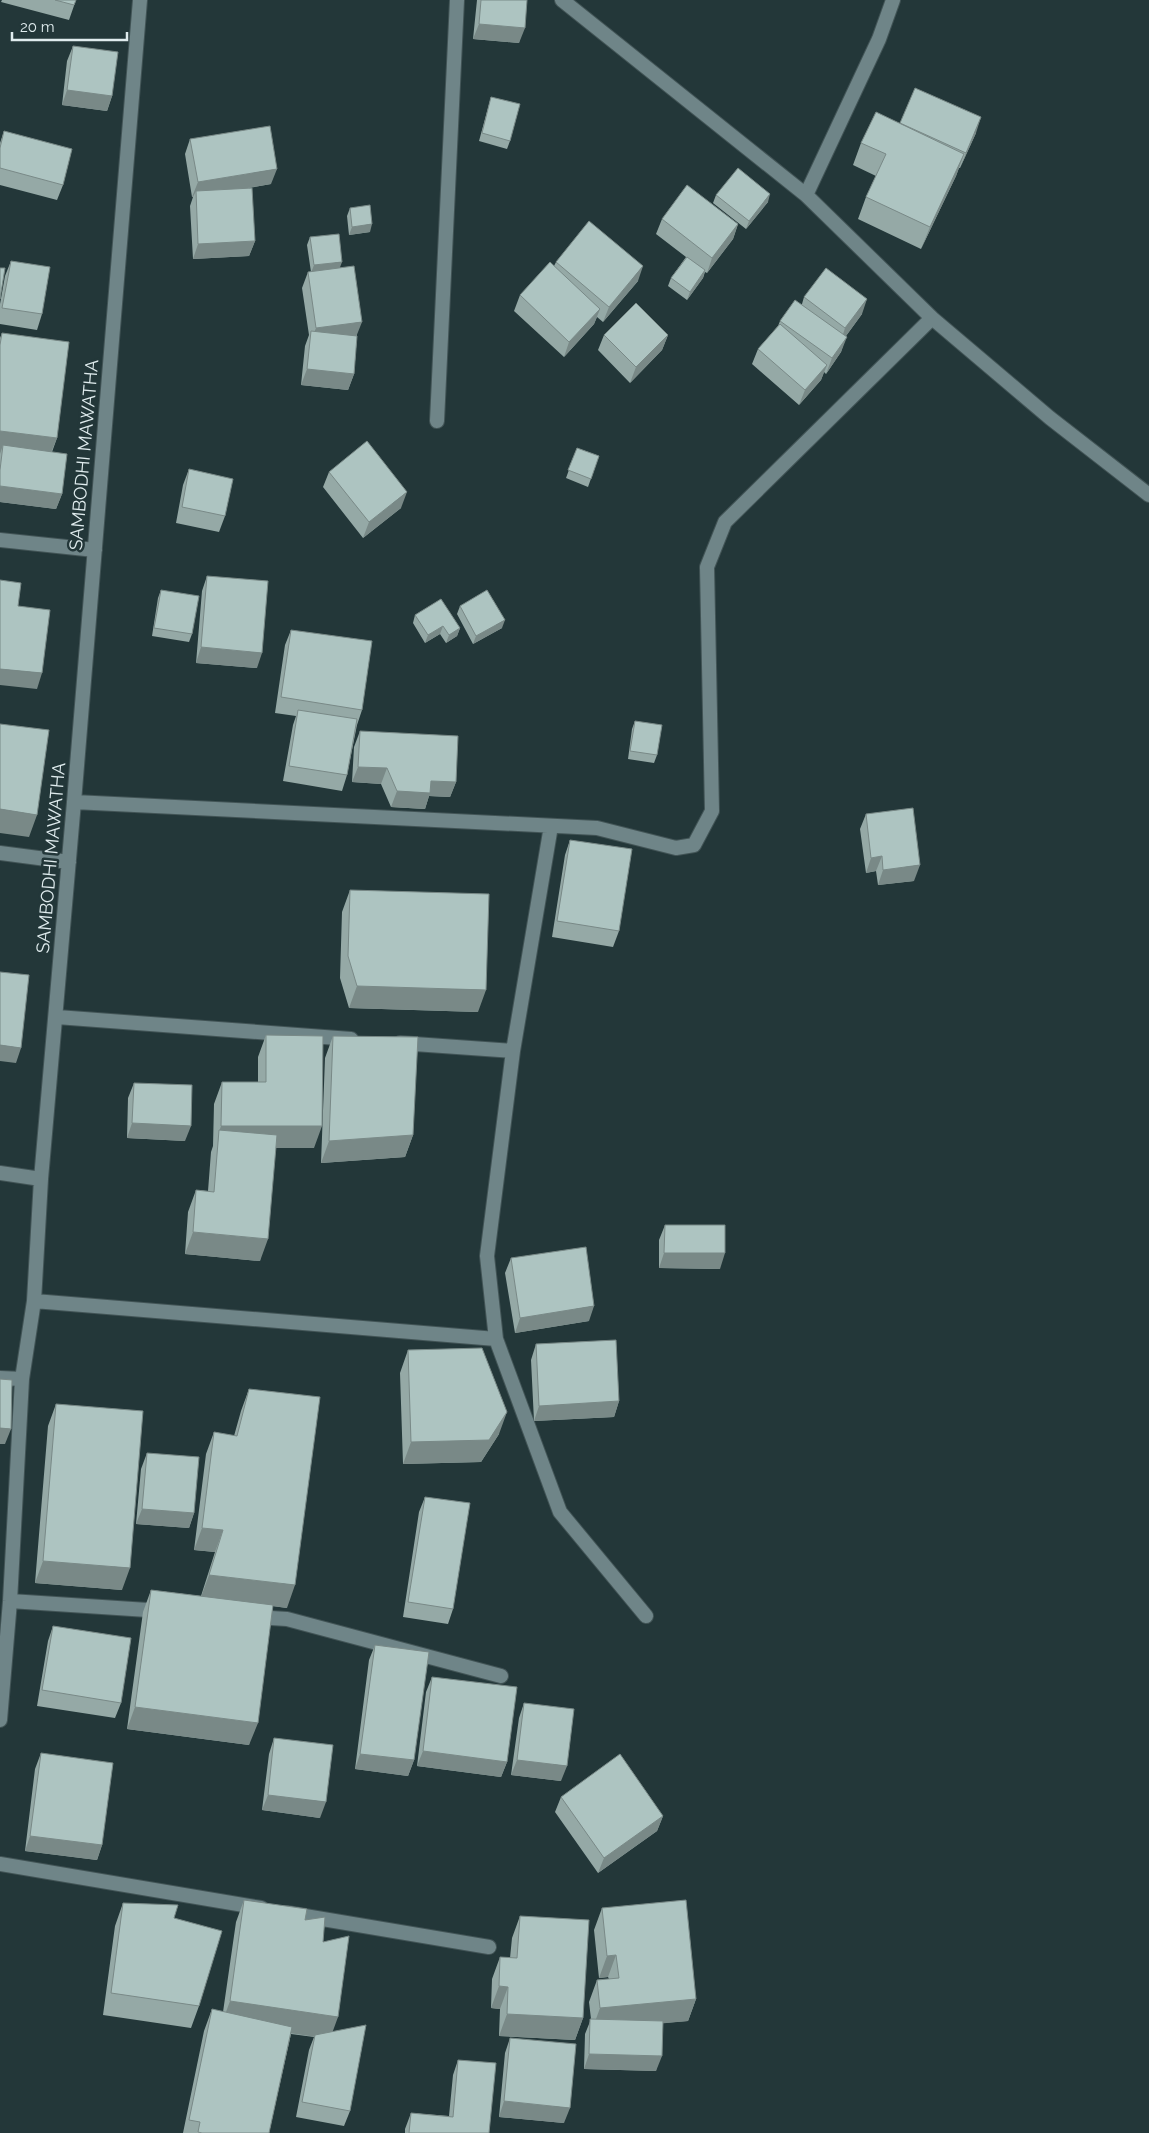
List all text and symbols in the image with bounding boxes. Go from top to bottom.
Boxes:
scale bar [12,10,128,42]
text: 20 m [20,18,55,36]
street label: SAMBODHI MAWATHA [65,359,102,551]
street label: SAMBODHI MAWATHA [32,762,69,954]

